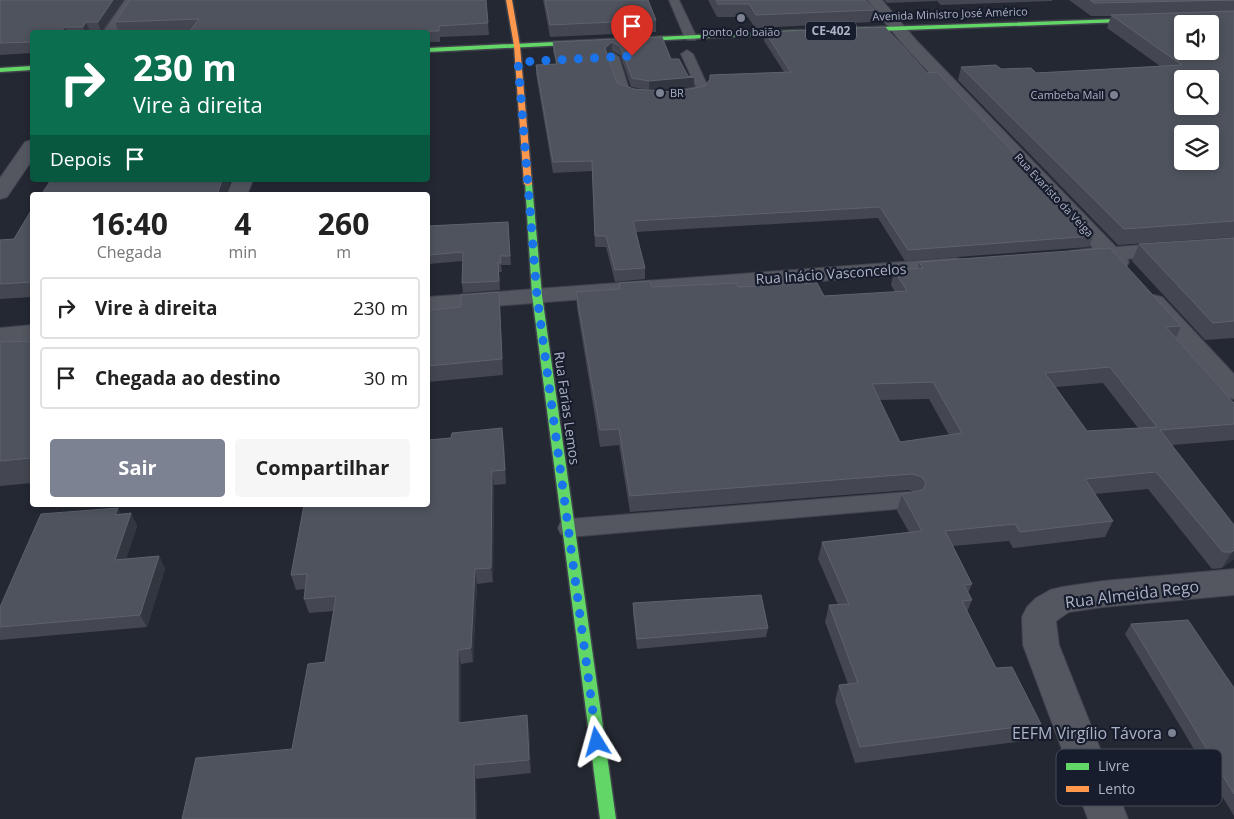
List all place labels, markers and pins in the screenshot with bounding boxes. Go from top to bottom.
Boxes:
pin [611,5,653,56]
marker: ponto do baião [735,12,747,24]
place label: ponto do baião [702,24,780,39]
place label: BR [670,85,684,100]
marker: BR [654,87,666,99]
place label: Cambeba Mall [1031,87,1104,102]
marker: Cambeba Mall [1108,89,1120,101]
place label: EEFM Virgílio Távora [1012,722,1162,744]
marker: EEFM Virgílio Távora [1166,727,1178,739]

